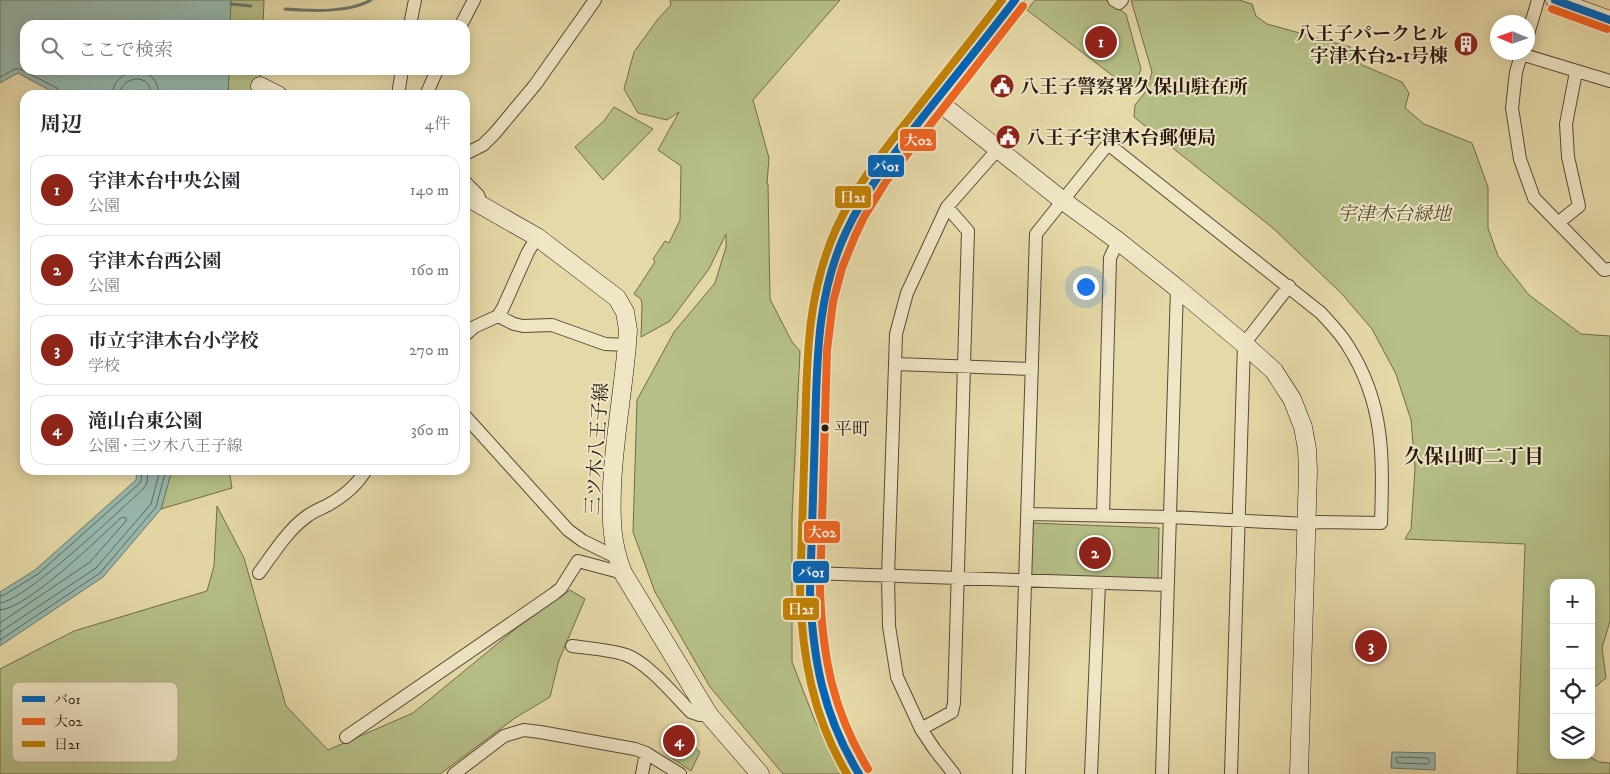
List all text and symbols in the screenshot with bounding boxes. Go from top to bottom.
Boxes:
north arrow [1490,15,1535,60]
search box [20,20,470,75]
pin: 1 [1085,23,1117,61]
place label: 八王子パークヒル 宇津木台2-1号棟 [1296,23,1448,68]
building icon: 八王子パークヒル 宇津木台2-1号棟 [1453,31,1479,57]
icon: search [38,34,66,62]
text: ここで検索 [78,39,173,62]
public building icon: 八王子警察署久保山駐在所 [989,73,1015,99]
place label: 八王子警察署久保山駐在所 [1020,76,1248,99]
text: 周辺 [40,112,82,138]
text: 4件 [425,114,450,134]
public building icon: 八王子宇津木台郵便局 [995,124,1021,150]
place label: 八王子宇津木台郵便局 [1026,127,1216,150]
line badge: 大02 [899,128,937,152]
text: 大02 [904,132,933,150]
line badge: バ01 [867,154,905,178]
text: バ01 [873,158,899,176]
text: 宇津木台中央公園 [88,170,240,193]
text: 1 [54,180,60,200]
text: 140 m [410,180,449,200]
line badge: 日21 [834,185,872,209]
text: 日21 [840,189,866,207]
text: 公園 [88,196,120,216]
park label: 宇津木台緑地 [1337,203,1453,226]
text: 宇津木台西公園 [88,250,221,273]
text: 2 [53,260,61,280]
text: 160 m [411,260,449,280]
your location [1073,274,1099,300]
text: 公園 [88,276,120,296]
text: 市立宇津木台小学校 [88,330,259,353]
text: 3 [54,340,60,360]
text: 270 m [409,340,449,360]
text: 学校 [88,356,120,376]
street label: 三ツ木八王子線 [581,382,614,516]
text: 滝山台東公園 [88,410,202,433]
place label: 平町 [834,419,870,441]
text: 4 [52,420,62,440]
text: 360 m [411,420,449,440]
marker: 平町 [820,423,830,433]
text: 公園 · 三ツ木八王子線 [88,436,243,456]
district label: 久保山町二丁目 [1404,445,1544,470]
line badge: 大02 [803,520,841,544]
text: 大02 [808,524,837,542]
pin: 2 [1079,534,1111,572]
line badge: バ01 [792,560,830,584]
text: バ01 [798,564,824,582]
map controls [1550,579,1595,759]
button: + [1550,579,1595,624]
line badge: 日21 [782,597,820,621]
text: 日21 [788,601,814,619]
button: − [1550,624,1595,669]
pin: 3 [1355,627,1387,665]
button: locate [1550,669,1595,714]
legend [12,682,178,762]
text: バ01 [54,691,81,709]
text: 大02 [54,713,83,731]
button: layers [1550,714,1595,759]
pin: 4 [663,722,695,760]
text: 日21 [54,736,80,754]

